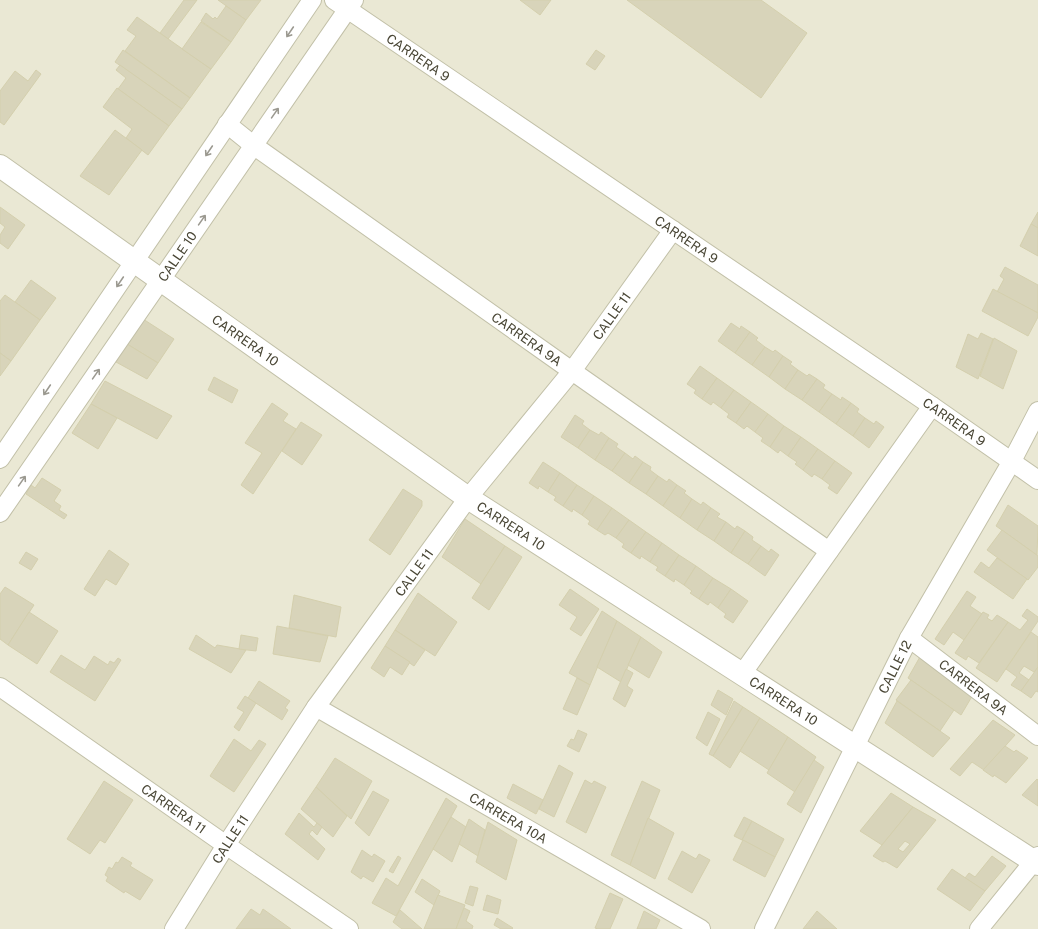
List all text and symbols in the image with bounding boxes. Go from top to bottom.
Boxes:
one-way arrow [286,26,294,37]
street label: CARRERA 9 [384,31,453,84]
one-way arrow [271,108,279,119]
one-way arrow [205,146,213,157]
street label: CARRERA 9 [652,213,721,266]
one-way arrow [198,215,206,226]
street label: CALLE 10 [155,228,200,284]
one-way arrow [116,276,124,287]
street label: CALLE 11 [589,289,634,342]
street label: CARRERA 9A [489,309,565,369]
street label: CARRERA 10 [209,311,282,369]
one-way arrow [92,368,100,379]
one-way arrow [43,384,51,395]
street label: CARRERA 9 [920,395,989,449]
one-way arrow [18,475,26,486]
street label: CARRERA 10 [474,498,548,553]
street label: CALLE 11 [392,546,436,599]
street label: CALLE 12 [875,638,914,696]
street label: CARRERA 9A [936,656,1011,718]
street label: CARRERA 10 [747,673,821,728]
street label: CARRERA 11 [138,781,209,836]
street label: CARRERA 10A [467,790,550,846]
street label: CALLE 11 [209,812,251,866]

